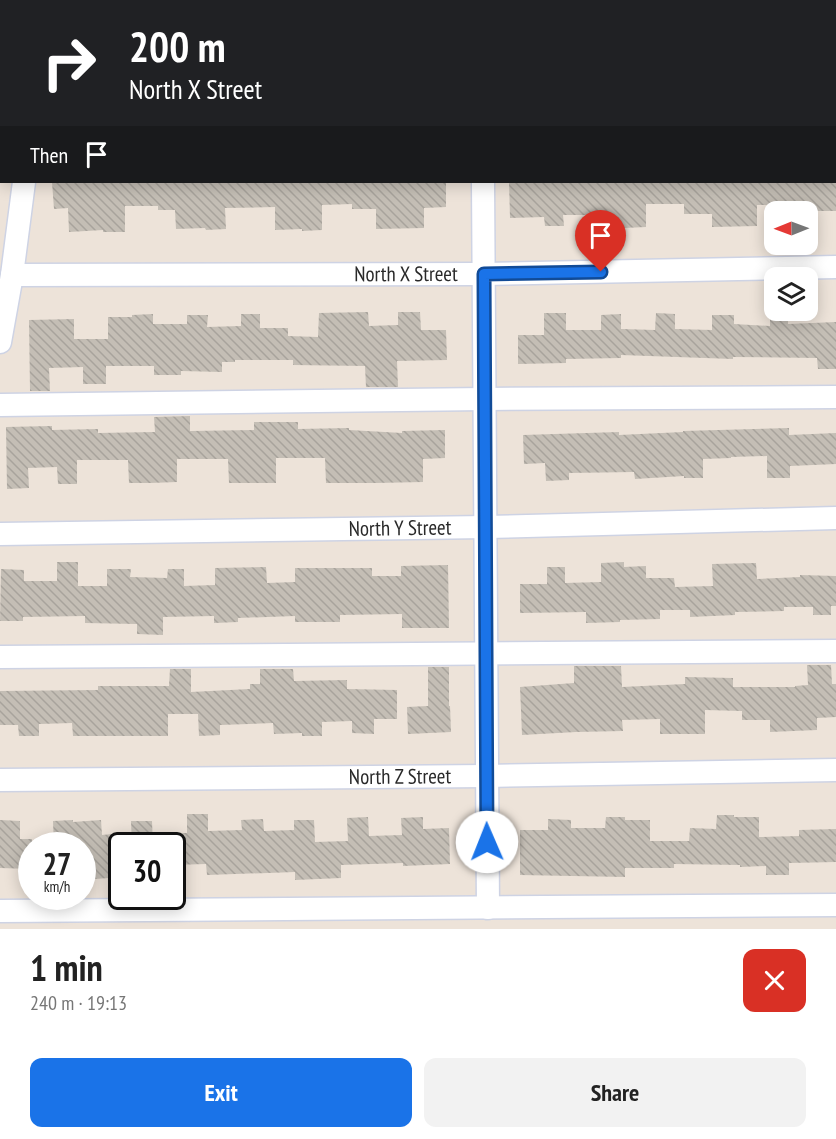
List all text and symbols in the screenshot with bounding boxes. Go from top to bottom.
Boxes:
text: 200 m [129,19,226,74]
icon: right [30,24,108,102]
text: North X Street [129,72,262,106]
icon: arrive [80,138,113,171]
text: Then [30,141,68,169]
north arrow [764,201,818,255]
map controls [764,201,818,321]
pin [575,210,626,272]
icon: arrive [584,219,617,252]
street label: North X Street [354,260,458,287]
button: layers [764,267,818,321]
street label: North Y Street [348,513,452,542]
street label: North Z Street [349,762,451,790]
position arrow [455,810,519,874]
speed limit sign: 30 [108,832,186,910]
text: 27 [43,844,71,883]
text: km/h [44,877,70,896]
text: 1 min [30,944,103,991]
button: close [743,949,806,1012]
text: 240 m · 19:13 [30,990,127,1016]
button: Exit [30,1058,412,1127]
button: Share [424,1058,806,1127]

